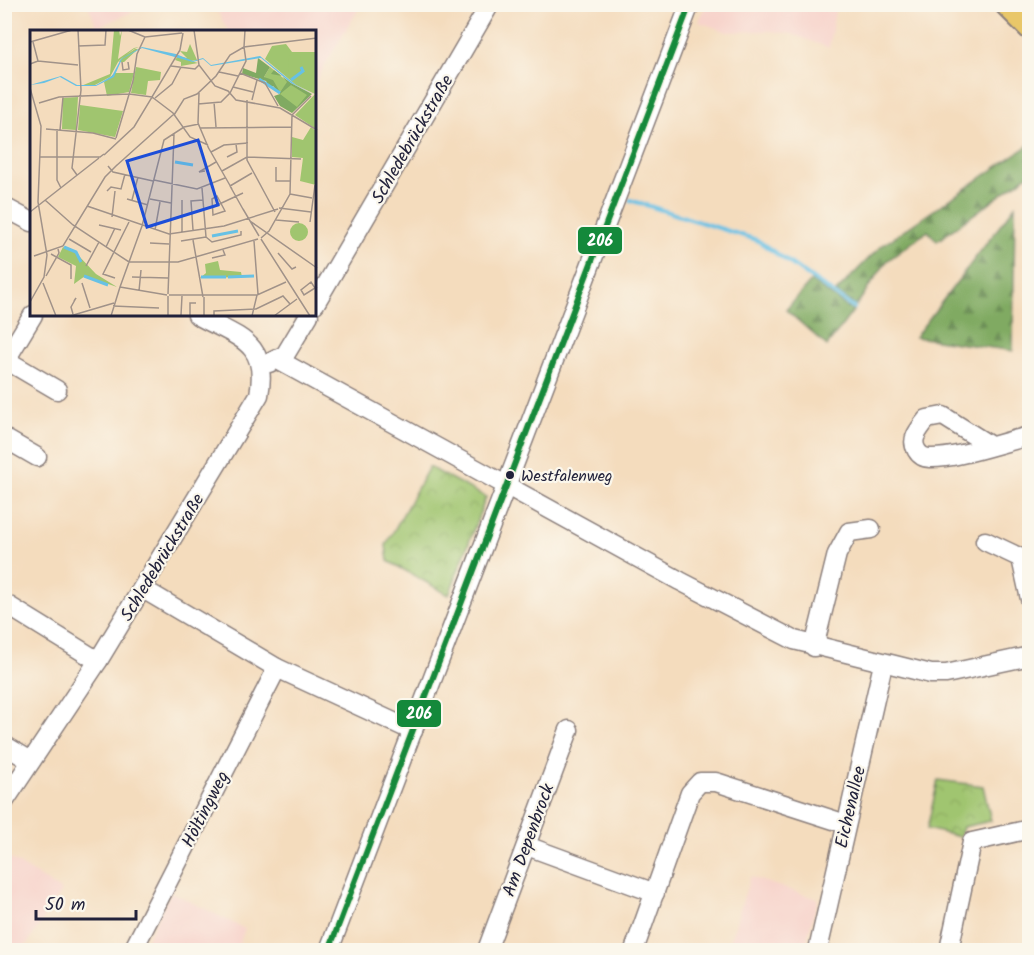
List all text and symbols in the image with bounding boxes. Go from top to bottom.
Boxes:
inset map [30,30,316,316]
street label: Schledebrückstraße [365,70,462,210]
line badge: 206 [577,226,623,255]
text: 206 [587,229,613,254]
place label: Westfalenweg [521,464,612,489]
marker: Westfalenweg [504,469,516,481]
street label: Schledebrückstraße [114,488,213,627]
line badge: 206 [396,699,442,728]
text: 206 [406,702,432,727]
street label: Eichenallee [828,763,875,851]
street label: Höltingweg [175,766,238,853]
street label: Am Depenbrock [496,779,563,901]
scale bar [36,883,136,921]
text: 50 m [45,891,85,920]

